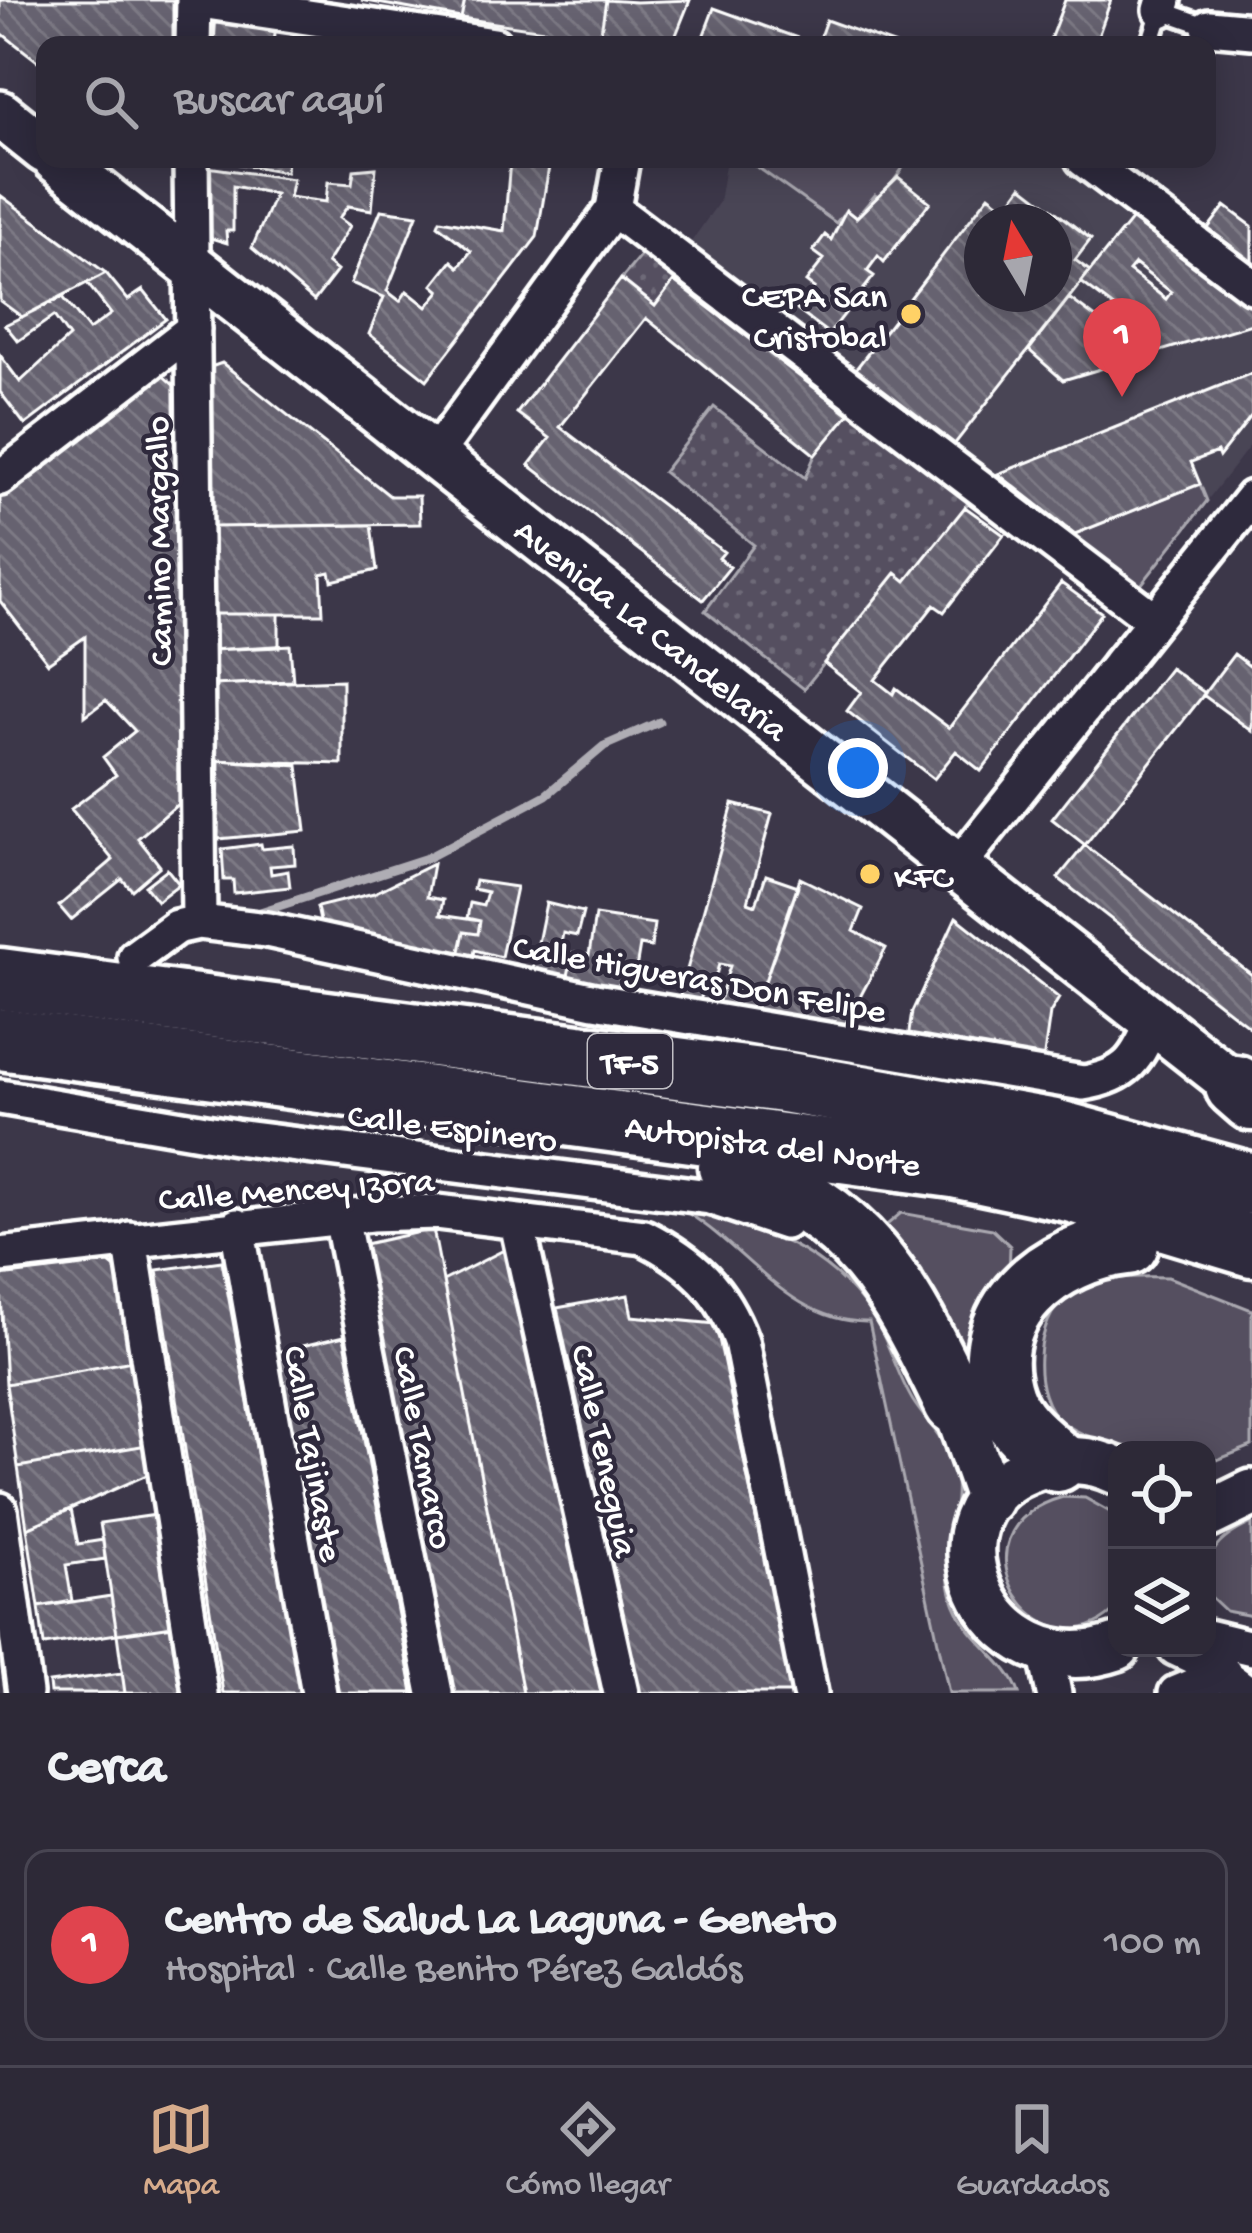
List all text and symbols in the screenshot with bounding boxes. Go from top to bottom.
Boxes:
search box [36,36,1216,168]
icon: search [78,69,144,135]
text: Buscar aquí [174,76,384,129]
north arrow [964,204,1072,312]
place label: CEPA San Cristobal [742,278,887,362]
pin: 1 [1083,298,1161,397]
marker: CEPA San Cristobal [898,301,924,327]
street label: Camino Margallo [139,416,186,666]
street label: Avenida La Candelaria [503,512,795,755]
your location [828,738,888,798]
place label: KFC [894,859,954,902]
marker: KFC [857,861,883,887]
street label: Calle Higueras Don Felipe [509,928,889,1036]
road number: TF-5 [588,1034,672,1088]
street label: Calle Espinero [345,1097,559,1166]
street label: Autopista del Norte [622,1108,923,1190]
street label: Calle Mencey Izora [157,1162,437,1225]
street label: Calle Teneguia [557,1341,644,1562]
street label: Calle Tajinaste [269,1343,350,1566]
street label: Calle Tamarco [379,1343,460,1553]
map controls [1108,1441,1216,1657]
button: locate [1108,1441,1216,1549]
button: layers [1108,1549,1216,1657]
text: Cerca [48,1741,166,1801]
text: Centro de Salud La Laguna - Geneto [165,1896,837,1949]
text: 1 [82,1922,98,1968]
text: 100 m [1104,1922,1201,1968]
text: Hospital · Calle Benito Pérez Galdós [165,1949,742,1995]
tab: Mapa [143,2096,219,2206]
tab: Cómo llegar [506,2096,669,2206]
tab: Guardados [956,2096,1109,2206]

